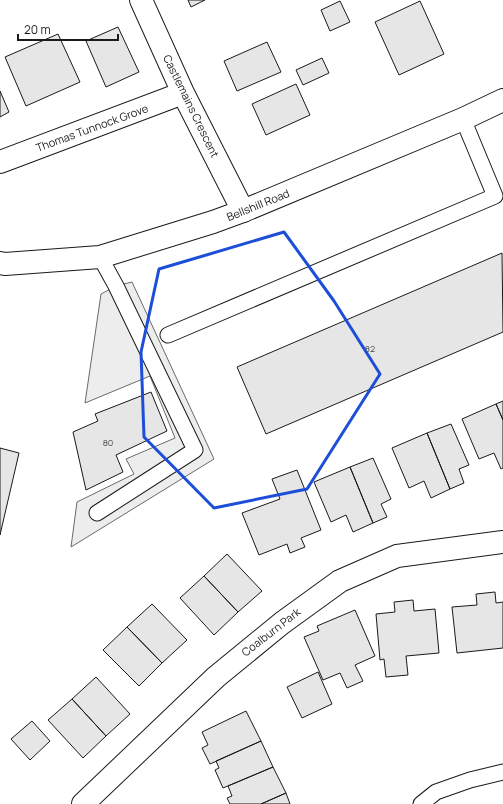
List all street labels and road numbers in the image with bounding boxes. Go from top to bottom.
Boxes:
street label: Castlemains Crescent [160,52,223,160]
street label: Thomas Tunnock Grove [34,100,151,155]
street label: Bellshill Road [224,185,292,224]
street label: Coalburn Park [238,604,304,659]

